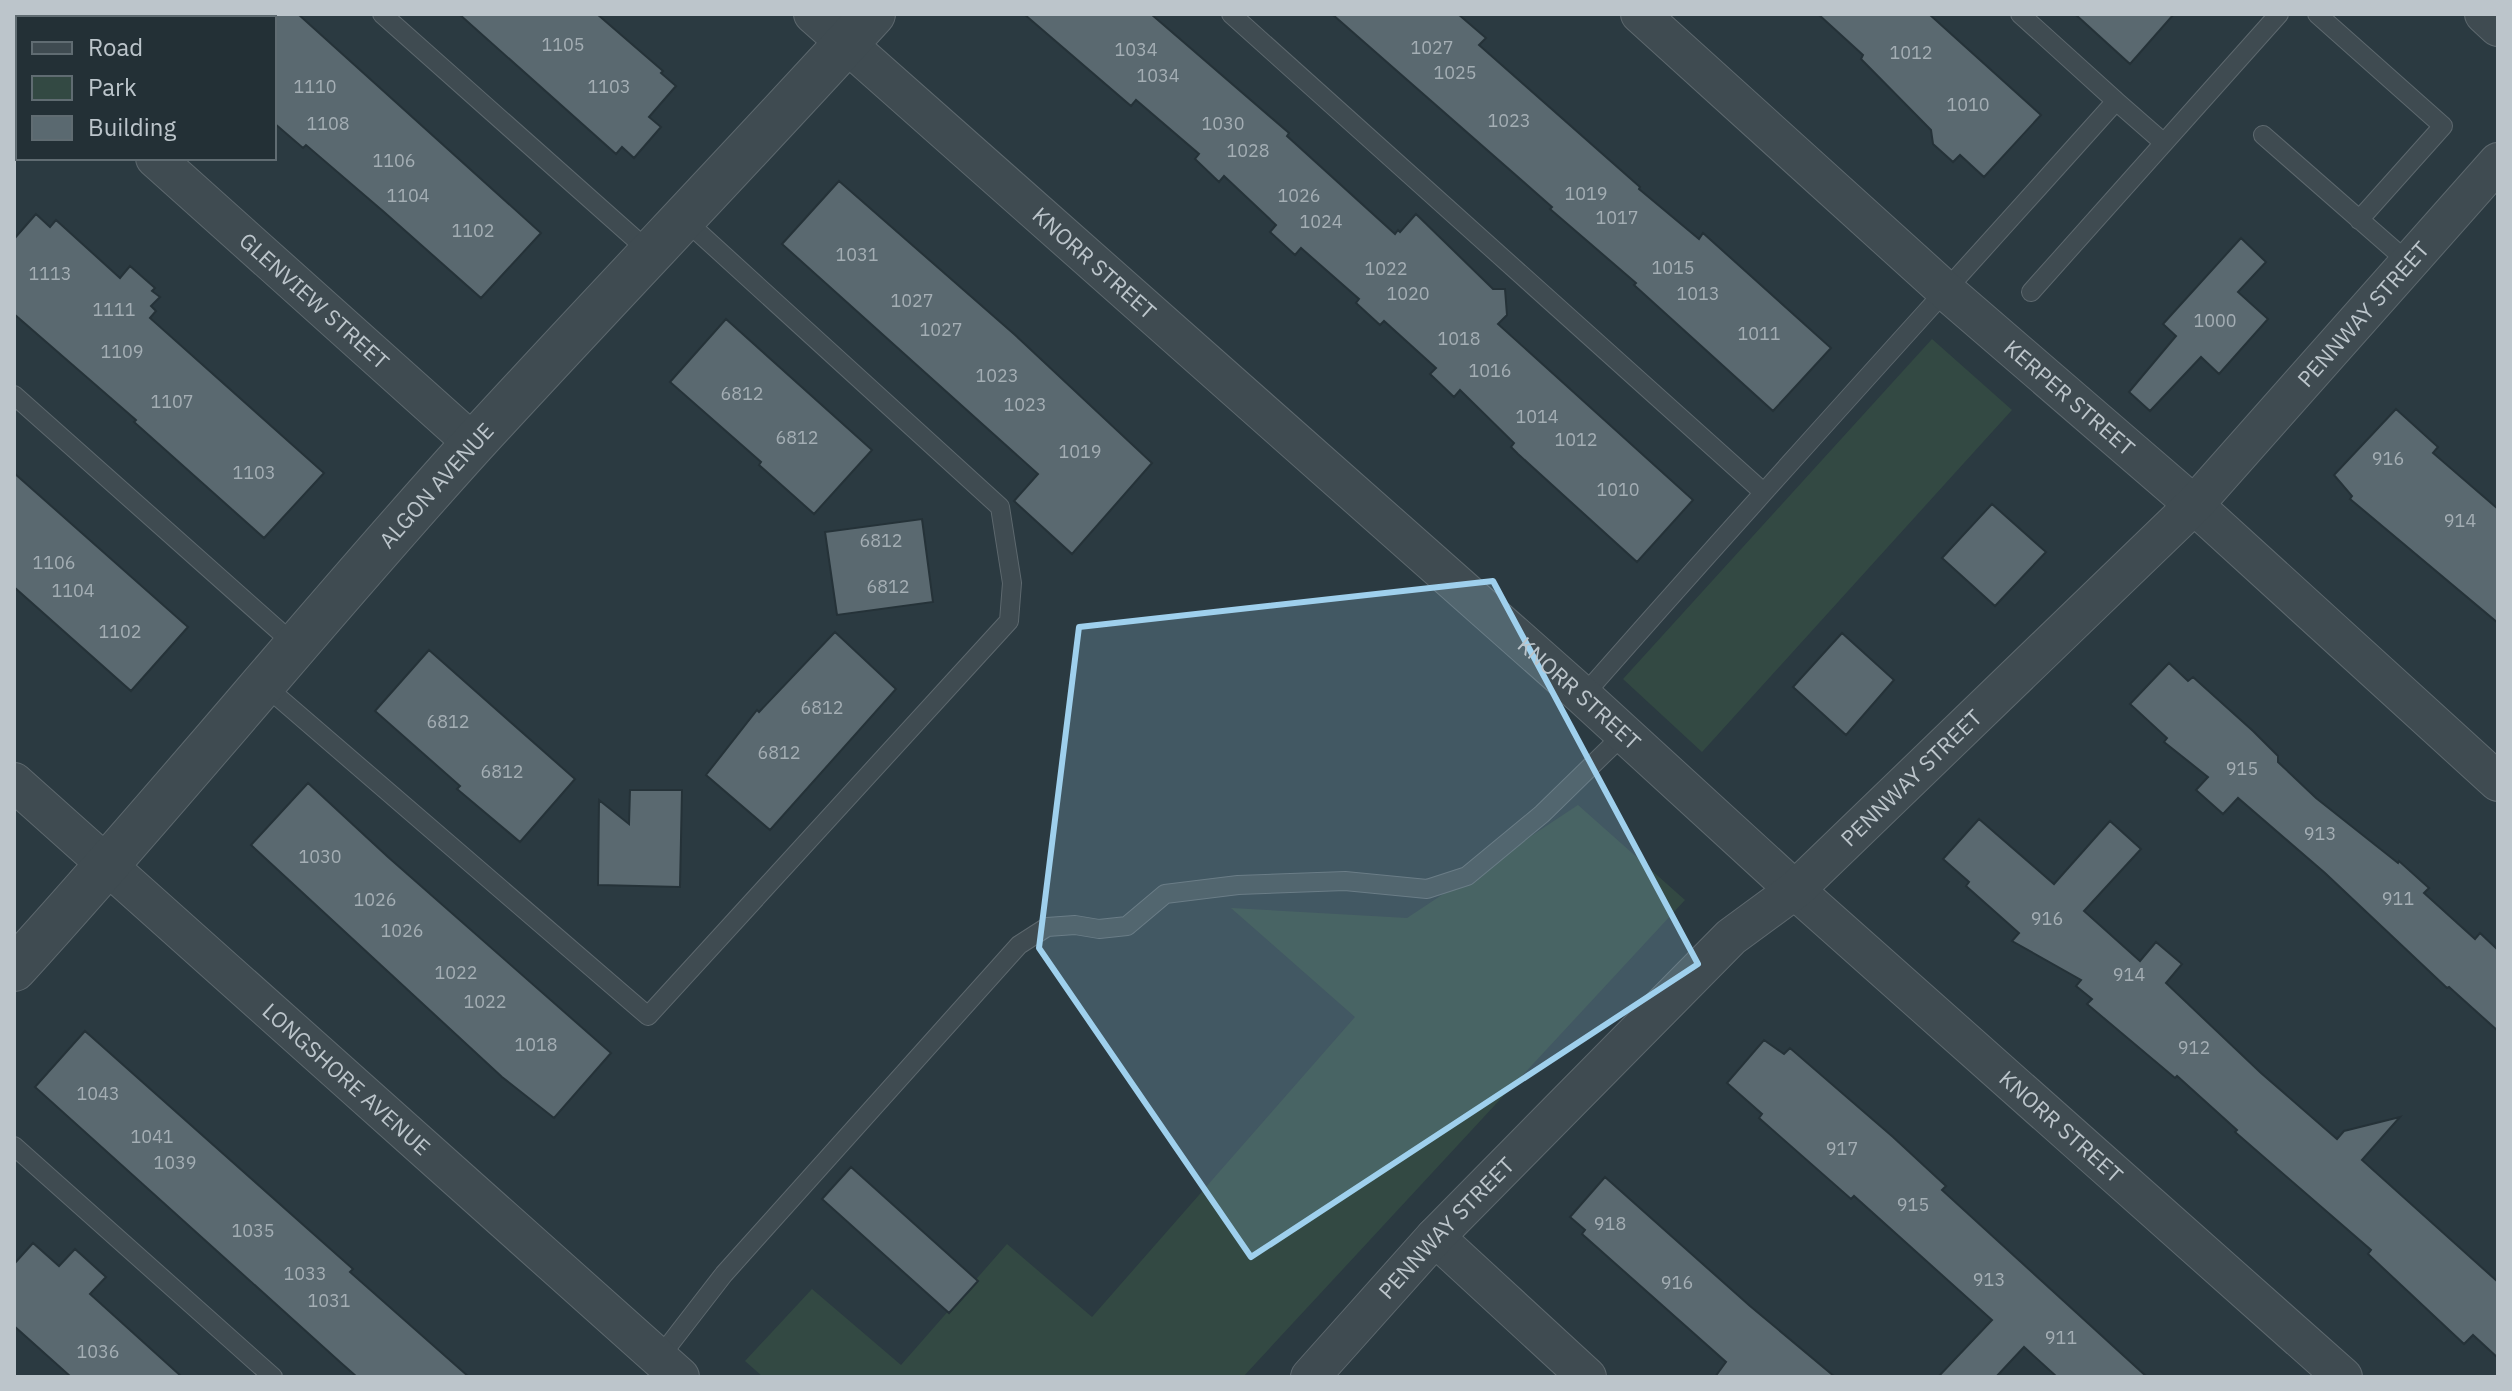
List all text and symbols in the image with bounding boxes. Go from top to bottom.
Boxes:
legend [16,16,276,160]
text: Road [88,31,143,63]
house number: 1105 [541,33,585,56]
house number: 1027 [1410,36,1454,59]
house number: 1034 [1114,38,1158,61]
house number: 1012 [1889,41,1933,64]
house number: 1025 [1433,61,1477,84]
house number: 1034 [1136,64,1180,87]
text: Park [88,71,137,103]
house number: 1110 [293,75,337,98]
house number: 1103 [587,75,631,98]
house number: 1010 [1946,93,1990,116]
house number: 1023 [1487,109,1531,132]
text: Building [88,111,176,143]
house number: 1108 [306,112,350,135]
house number: 1030 [1201,112,1245,135]
house number: 1028 [1226,139,1270,162]
house number: 1106 [372,149,416,172]
house number: 1019 [1564,182,1608,205]
house number: 1104 [386,184,430,207]
house number: 1026 [1277,184,1321,207]
street label: KNORR STREET [1027,200,1163,326]
house number: 1017 [1595,206,1639,229]
house number: 1024 [1299,210,1343,233]
house number: 1102 [451,219,495,242]
street label: GLENVIEW STREET [234,226,396,376]
street label: PENNWAY STREET [2290,235,2435,393]
house number: 1031 [835,243,879,266]
house number: 1015 [1651,256,1695,279]
house number: 1022 [1364,257,1408,280]
house number: 1113 [28,262,72,285]
house number: 1020 [1386,282,1430,305]
house number: 1013 [1676,282,1720,305]
house number: 1027 [890,289,934,312]
house number: 1111 [92,298,136,321]
house number: 1000 [2193,309,2237,332]
house number: 1027 [919,318,963,341]
house number: 1011 [1737,322,1781,345]
house number: 1018 [1437,327,1481,350]
street label: KERPER STREET [1998,333,2142,462]
house number: 1109 [100,340,144,363]
house number: 1016 [1468,359,1512,382]
house number: 1023 [975,364,1019,387]
house number: 6812 [720,382,764,405]
house number: 1107 [150,390,194,413]
house number: 1023 [1003,393,1047,416]
house number: 1014 [1515,405,1559,428]
street label: ALGON AVENUE [372,416,500,554]
house number: 6812 [775,426,819,449]
house number: 1012 [1554,428,1598,451]
house number: 1019 [1058,440,1102,463]
house number: 916 [2372,447,2404,470]
house number: 1103 [232,461,276,484]
house number: 1010 [1596,478,1640,501]
house number: 914 [2444,509,2476,532]
house number: 6812 [859,529,903,552]
house number: 1106 [32,551,76,574]
house number: 6812 [866,575,910,598]
house number: 1104 [51,579,95,602]
house number: 1102 [98,620,142,643]
street label: KNORR STREET [1512,630,1648,756]
house number: 6812 [800,696,844,719]
street label: PENNWAY STREET [1834,702,1988,852]
house number: 6812 [426,710,470,733]
house number: 6812 [757,741,801,764]
house number: 915 [2226,757,2258,780]
house number: 6812 [480,760,524,783]
house number: 913 [2304,822,2336,845]
house number: 1030 [298,845,342,868]
house number: 911 [2382,887,2414,910]
house number: 1026 [353,888,397,911]
house number: 916 [2031,907,2063,930]
house number: 1026 [380,919,424,942]
house number: 1022 [434,961,478,984]
house number: 914 [2113,963,2145,986]
house number: 1022 [463,990,507,1013]
street label: LONGSHORE AVENUE [257,996,437,1161]
house number: 1018 [514,1033,558,1056]
house number: 912 [2178,1036,2210,1059]
street label: KNORR STREET [1994,1064,2130,1189]
house number: 1043 [76,1082,120,1105]
house number: 1041 [130,1125,174,1148]
house number: 917 [1826,1137,1858,1160]
street label: PENNWAY STREET [1372,1150,1520,1305]
house number: 1039 [153,1151,197,1174]
house number: 915 [1897,1193,1929,1216]
house number: 918 [1594,1212,1626,1235]
house number: 1035 [231,1219,275,1242]
house number: 1033 [283,1262,327,1285]
house number: 913 [1973,1268,2005,1291]
house number: 916 [1661,1271,1693,1294]
house number: 1031 [307,1289,351,1312]
house number: 911 [2045,1326,2077,1349]
house number: 1036 [76,1340,120,1363]

